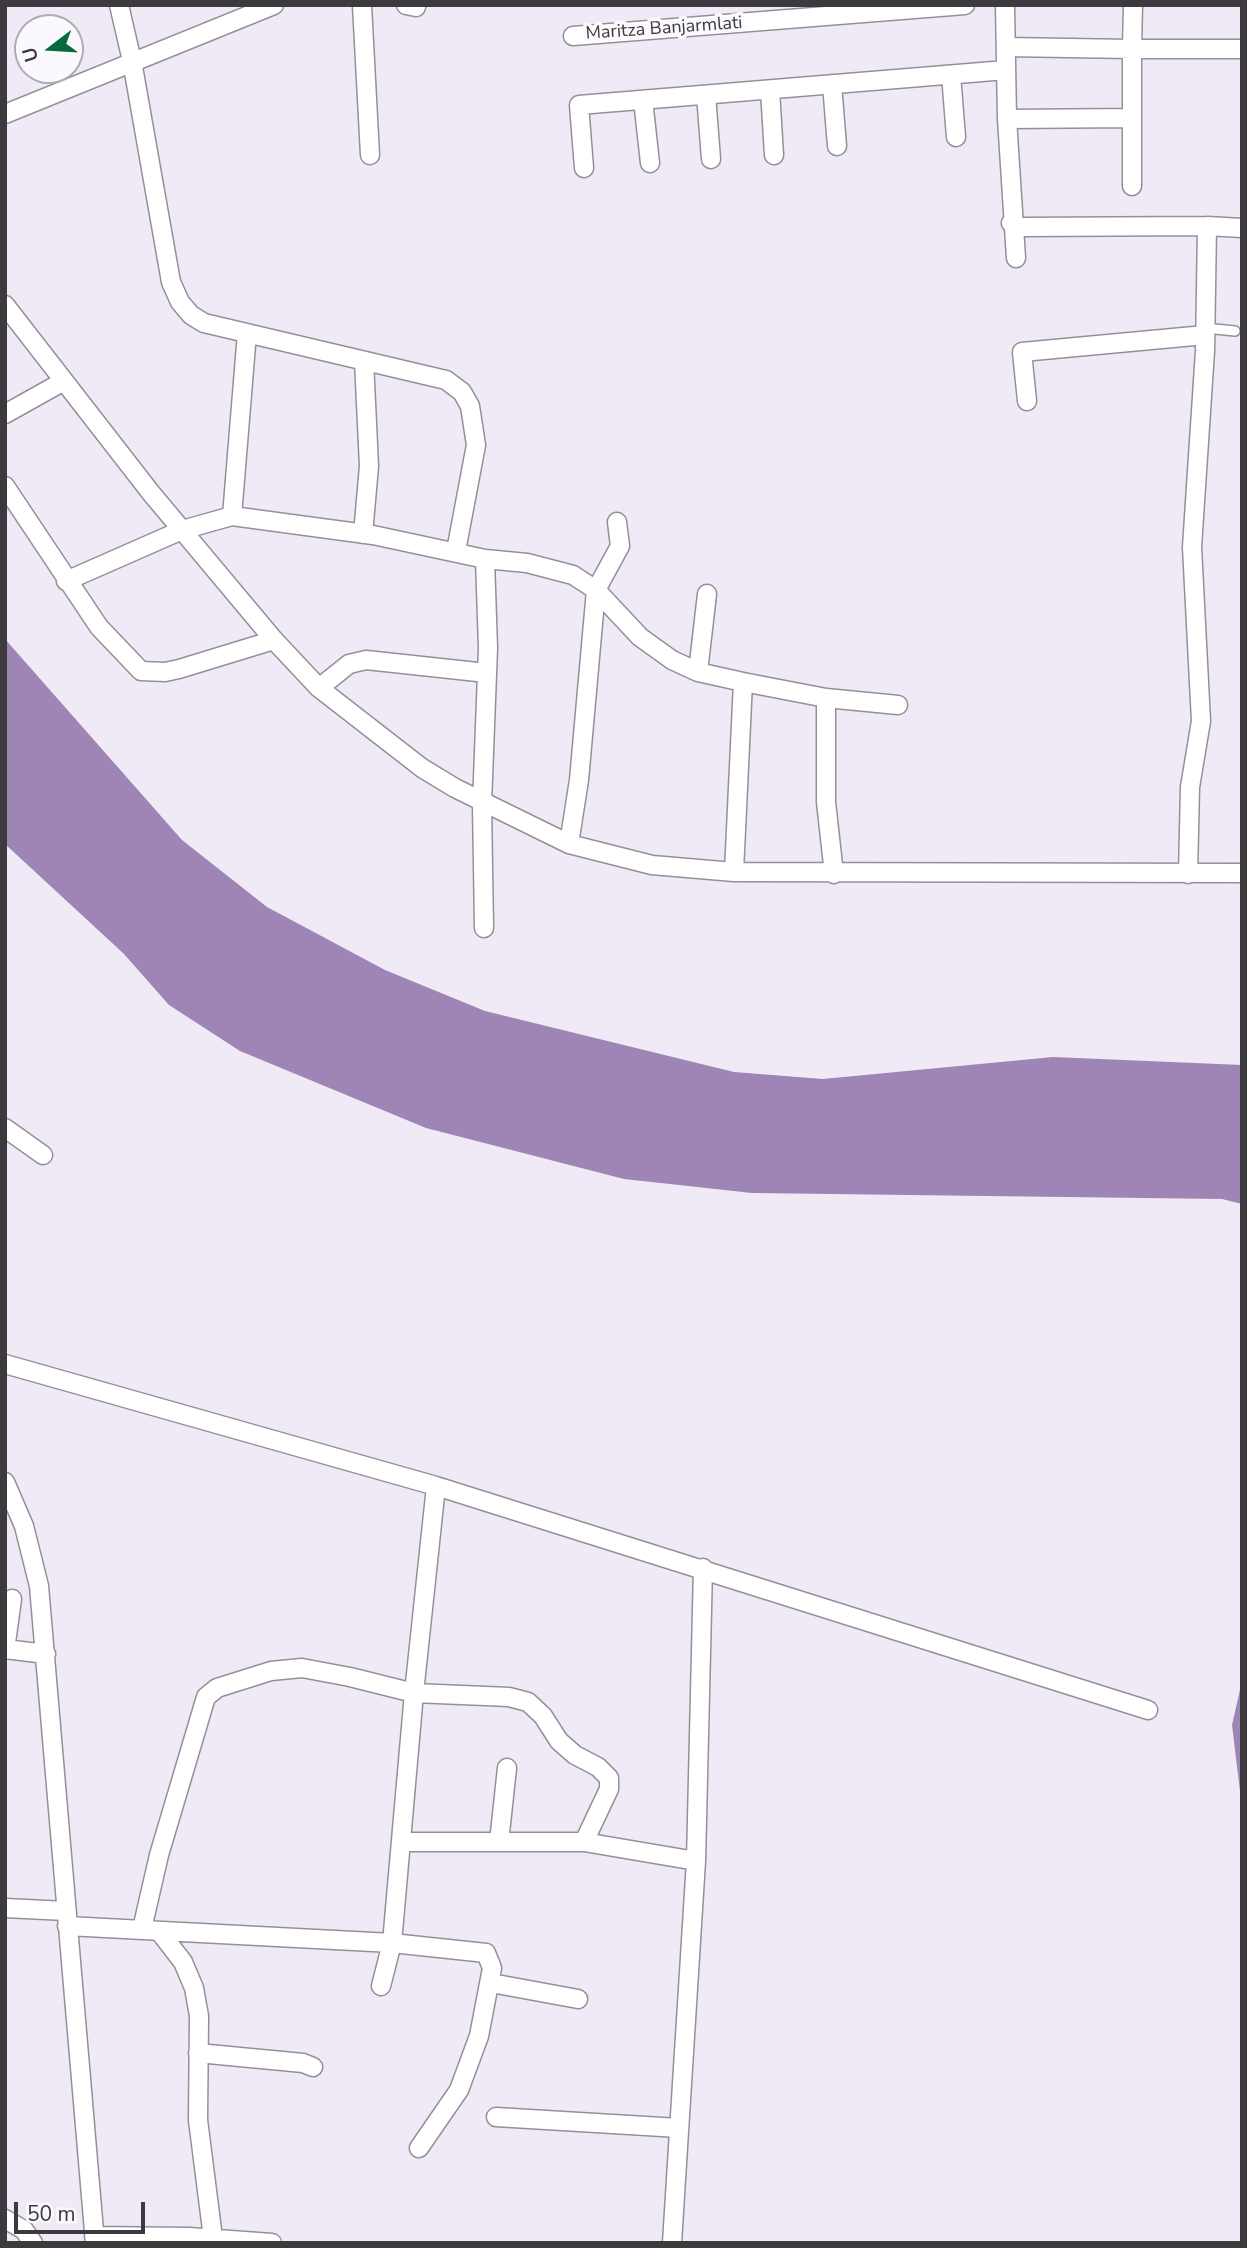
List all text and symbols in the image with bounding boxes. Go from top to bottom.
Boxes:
street label: Maritza Banjarmlati [585,13,743,45]
north arrow [14,14,84,84]
text: U [16,44,45,65]
scale bar [18,2188,149,2232]
text: 50 m [27,2200,76,2228]

